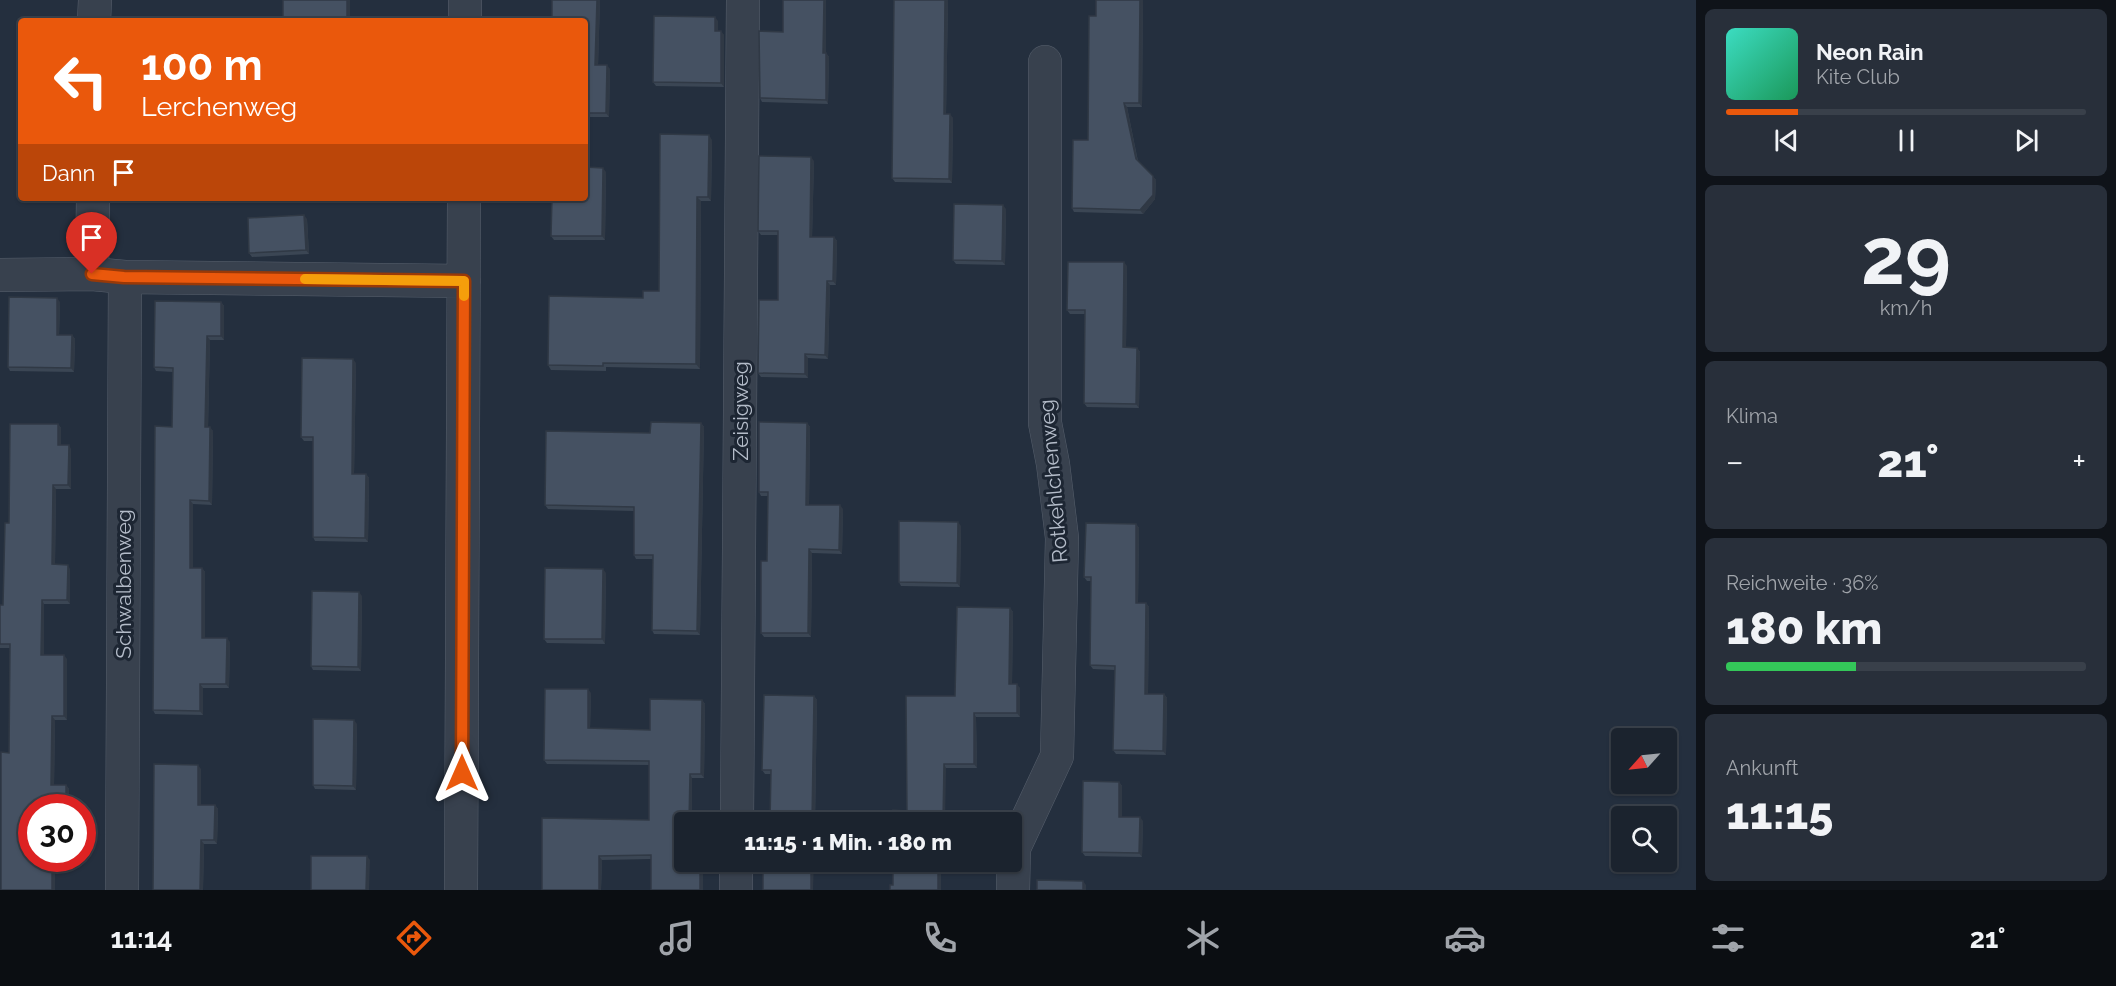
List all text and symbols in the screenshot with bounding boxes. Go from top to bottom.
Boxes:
text: Neon Rain [1816,39,1924,65]
text: 100 m [141,41,263,90]
icon: left [42,42,120,120]
text: Kite Club [1816,65,1900,89]
text: Lerchenweg [141,91,297,122]
icon: previous [1770,124,1803,157]
icon: pause [1890,124,1923,157]
icon: next [2010,124,2043,157]
icon: arrive [107,156,140,189]
text: Dann [42,160,95,186]
text: 29 [1861,211,1951,302]
pin [66,212,117,274]
icon: arrive [75,221,108,254]
text: km/h [1880,296,1932,320]
street label: Zeisigweg [728,361,753,461]
street label: Rotkehlchenweg [1033,398,1073,564]
text: Klima [1726,404,1778,428]
text: 21° [1877,435,1939,488]
text: − [1726,442,1744,481]
text: + [2072,442,2086,481]
street label: Schwalbenweg [111,509,136,659]
text: Reichweite · 36% [1726,571,1879,595]
text: 180 km [1726,602,1882,655]
north arrow [1611,728,1677,794]
map controls [1611,728,1677,872]
position arrow [430,741,494,805]
text: Ankunft [1726,756,1799,780]
text: 11:15 [1726,787,1833,840]
speed limit sign: 30 [18,794,96,872]
button: search [1611,806,1677,872]
text: 11:15 · 1 Min. · 180 m [744,829,952,855]
icon: directions [393,917,435,959]
icon: music [656,917,698,959]
icon: phone [919,917,961,959]
icon: climate [1182,917,1224,959]
icon: car [1444,917,1486,959]
icon: filters [1707,917,1749,959]
text: 11:14 [110,923,172,954]
text: 21° [1970,923,2006,954]

